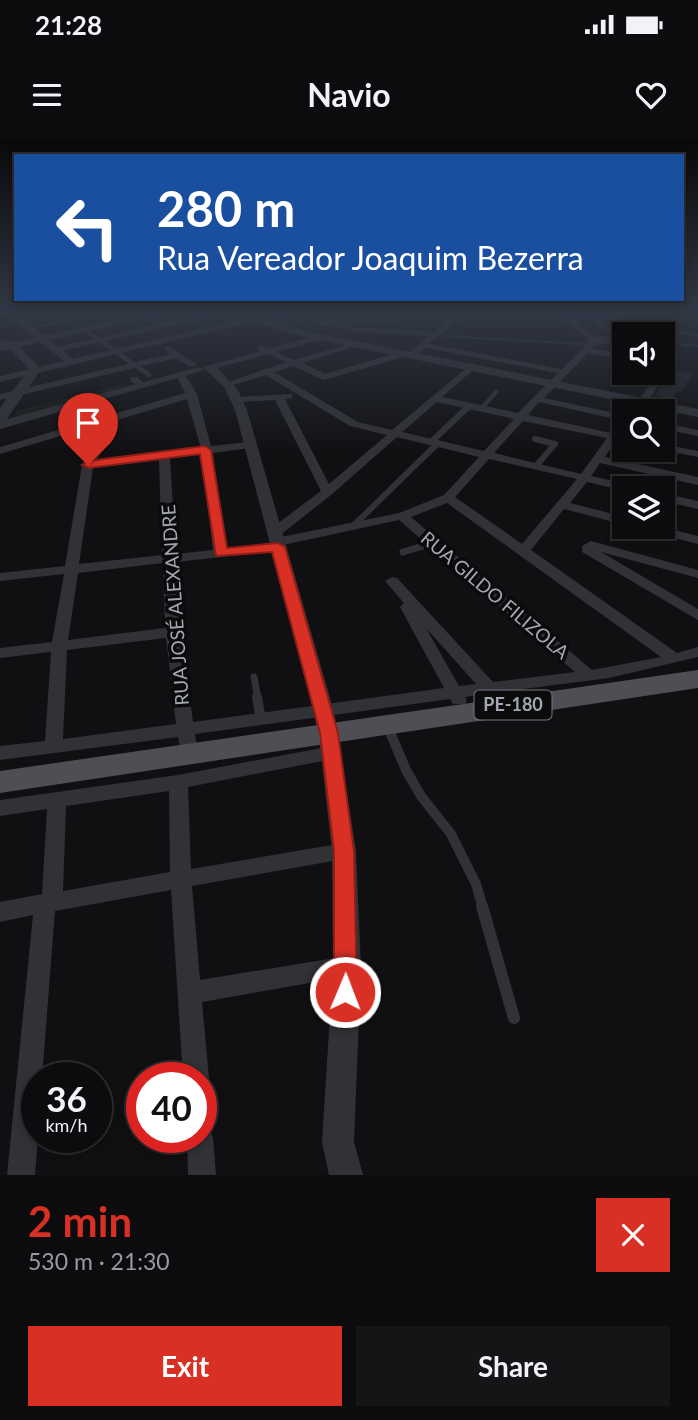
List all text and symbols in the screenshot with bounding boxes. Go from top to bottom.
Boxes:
text: 21:28 [35,9,102,41]
text: Navio [307,75,391,114]
icon: menu [28,76,66,114]
icon: heart [632,76,670,114]
text: 280 m [157,179,295,237]
icon: left [42,182,133,273]
text: Rua Vereador Joaquim Bezerra [157,238,584,277]
map controls [612,322,675,539]
button: sound [612,322,675,385]
pin [58,393,118,465]
button: search [612,399,675,462]
icon: arrive [69,404,107,442]
button: layers [612,476,675,539]
street label: RUA JOSÉ ALEXANDRE [156,504,193,706]
street label: RUA GILDO FILIZOLA [417,526,574,663]
road number: PE-180 [475,690,552,720]
position arrow [308,955,382,1029]
speed limit sign: 40 [126,1062,217,1153]
text: 36 [46,1077,87,1119]
text: km/h [45,1114,88,1136]
text: 2 min [28,1196,132,1246]
button: close [596,1198,670,1272]
text: 530 m · 21:30 [28,1247,170,1275]
button: Exit [28,1326,342,1406]
button: Share [356,1326,670,1406]

